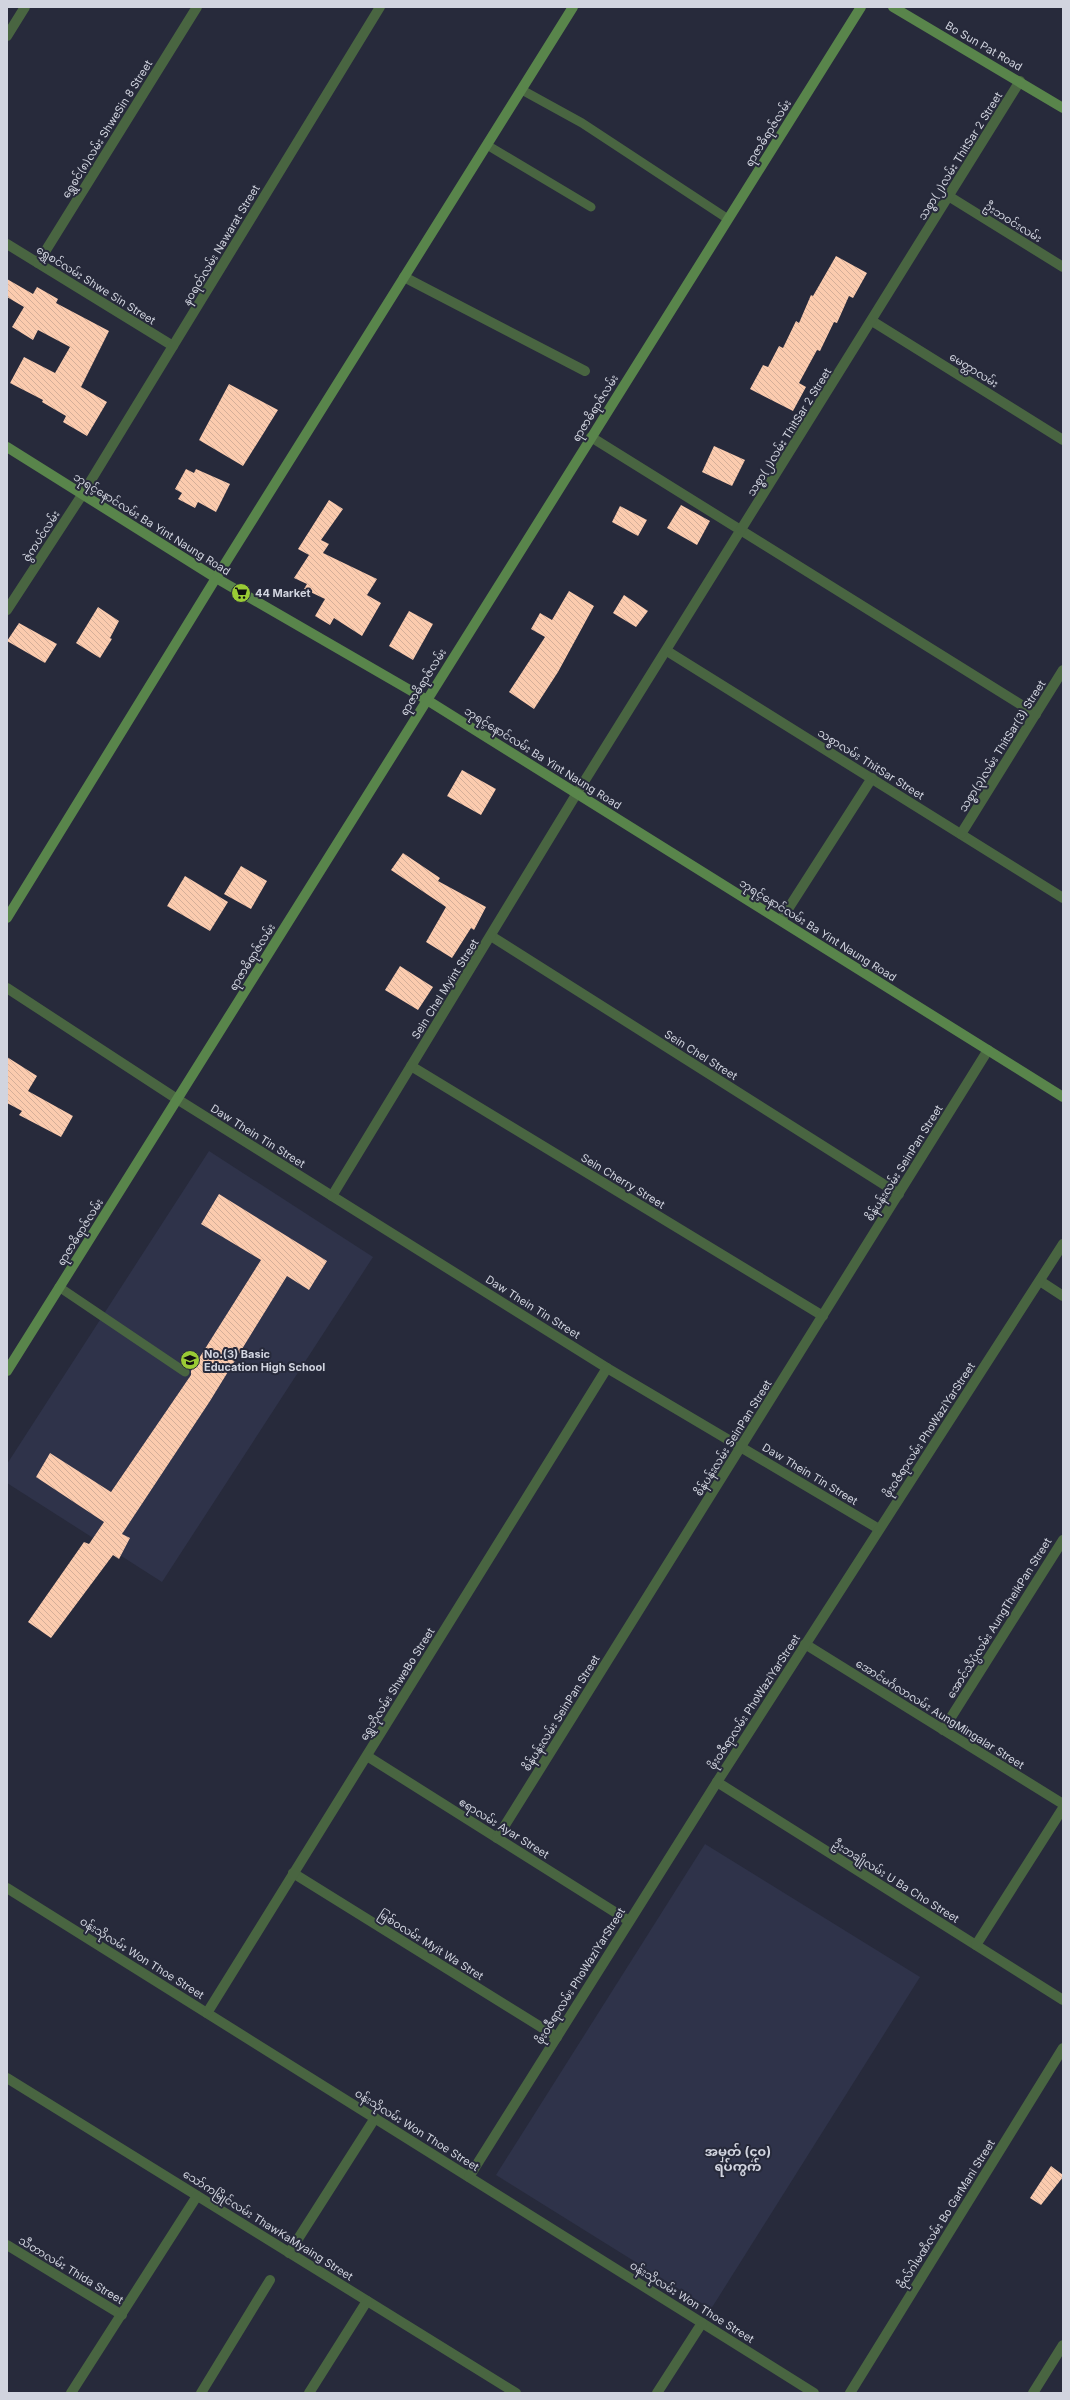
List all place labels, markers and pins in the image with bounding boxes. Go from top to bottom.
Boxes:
supermarket icon: 44 Market [230,582,252,604]
place label: 44 Market [255,586,310,600]
place label: No.(3) Basic Education High School [204,1347,325,1374]
school or university icon: No.(3) Basic Education High School [179,1349,201,1371]

